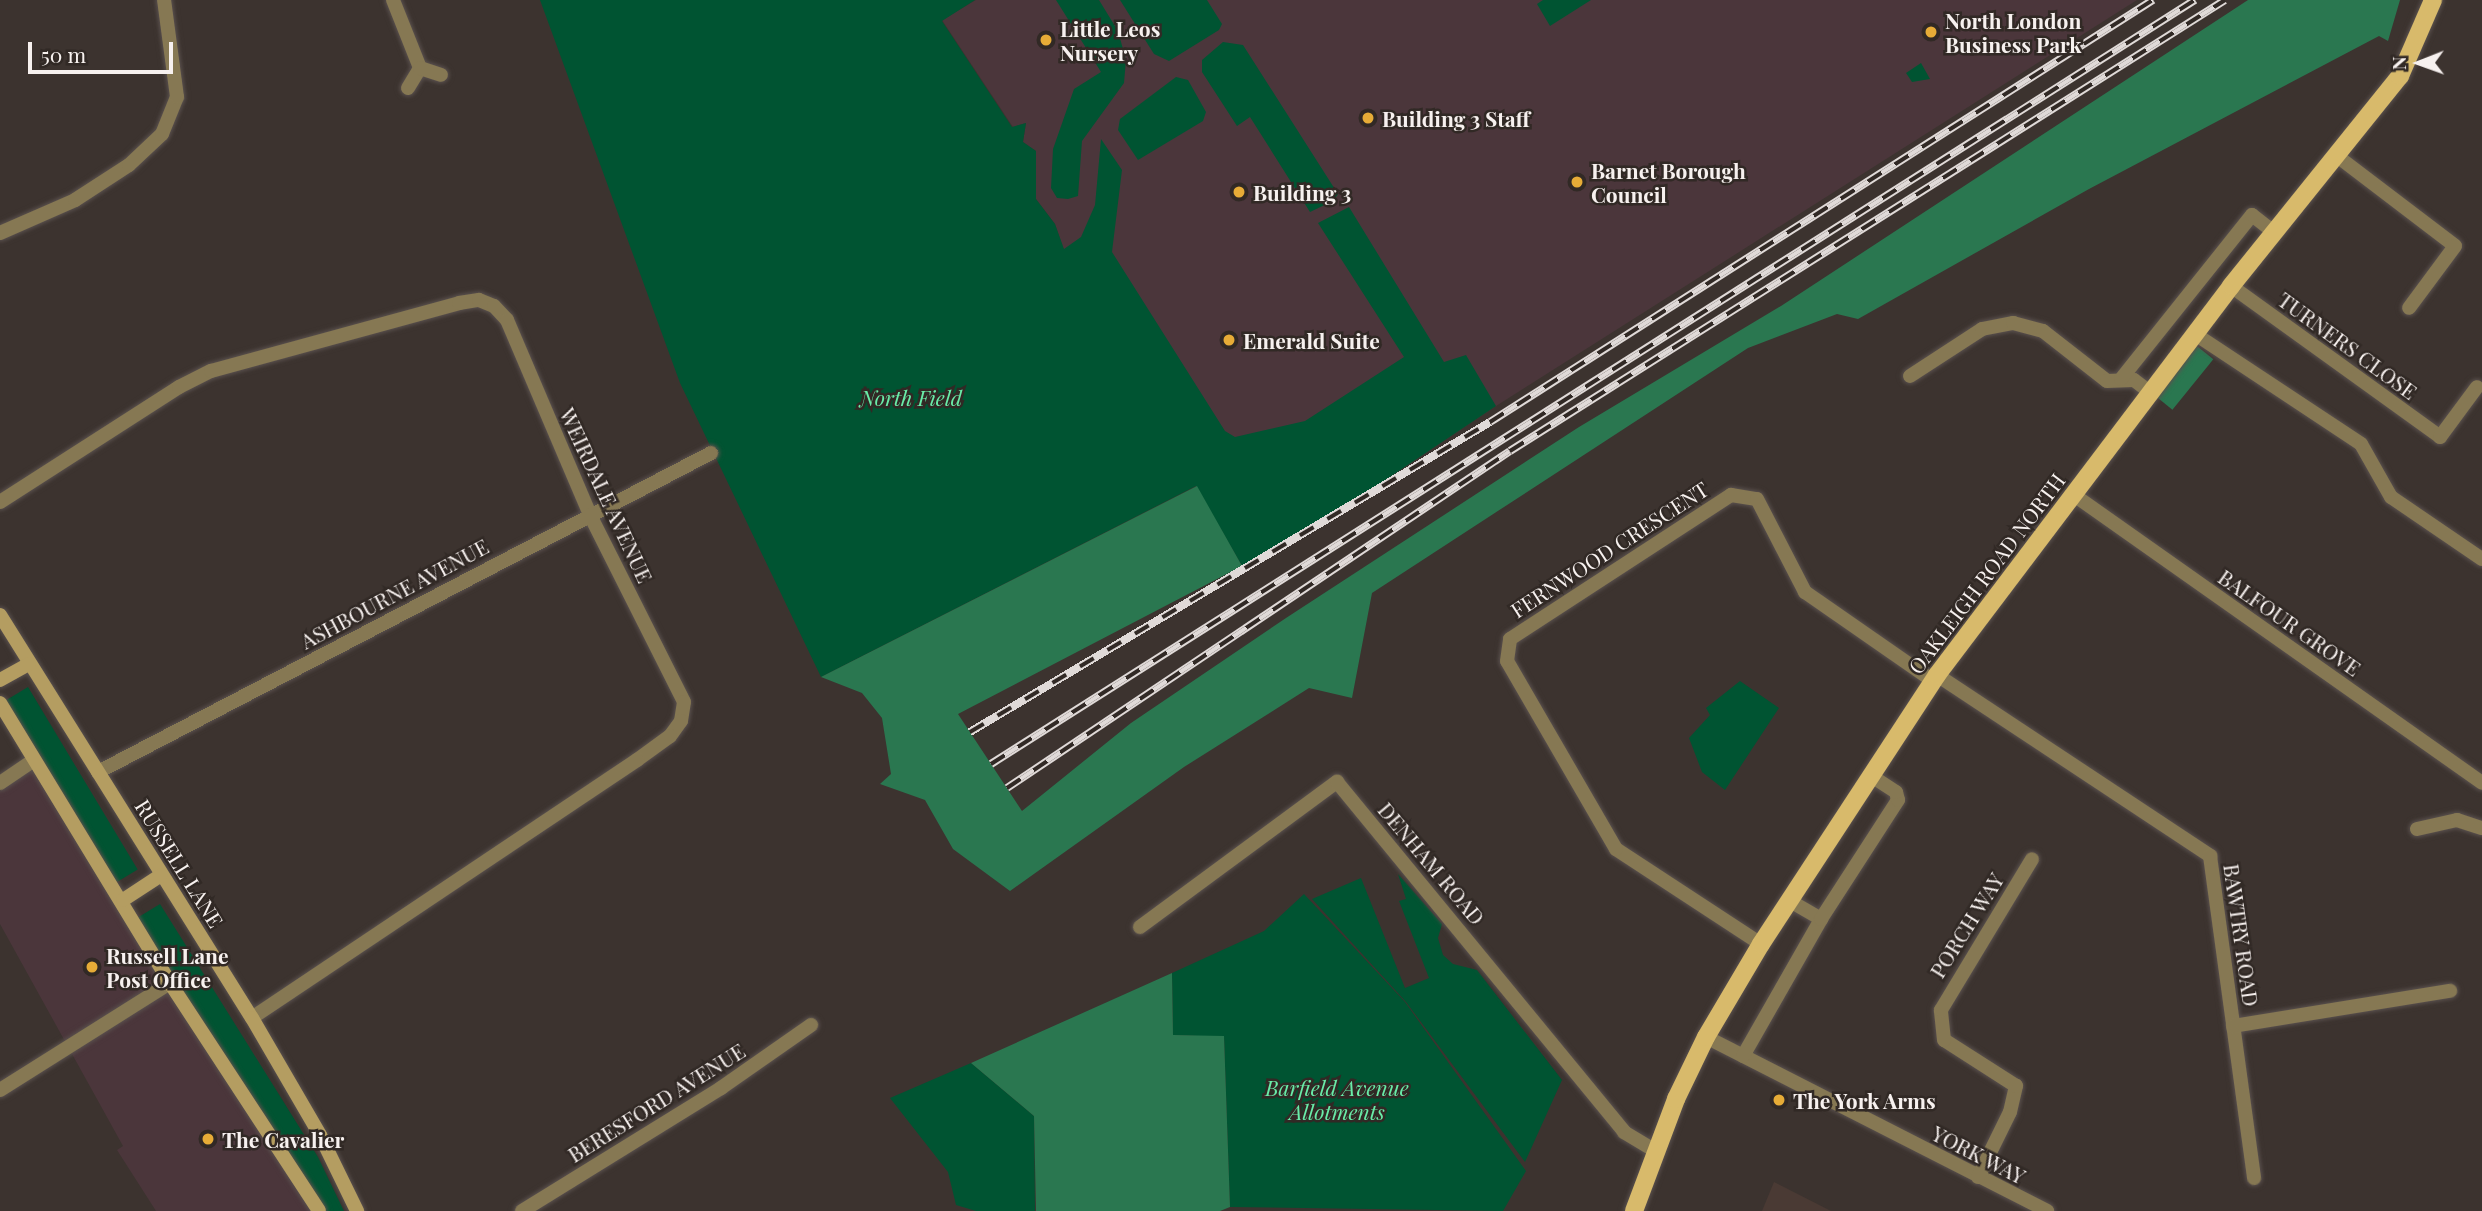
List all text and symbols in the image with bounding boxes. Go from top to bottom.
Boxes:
place label: North London Business Park [1945,7,2082,57]
place label: Little Leos Nursery [1060,15,1160,65]
marker: North London Business Park [1923,24,1939,40]
scale bar [32,28,177,72]
north arrow [2384,28,2454,98]
marker: Little Leos Nursery [1038,32,1054,48]
text: 50 m [41,40,86,68]
text: N [2385,56,2411,70]
place label: Building 3 Staff [1382,105,1530,131]
marker: Building 3 Staff [1360,110,1376,126]
place label: Barnet Borough Council [1591,157,1746,207]
marker: Barnet Borough Council [1569,174,1585,190]
place label: Building 3 [1253,179,1351,205]
marker: Building 3 [1231,184,1247,200]
street label: TURNERS CLOSE [2274,286,2422,404]
place label: Emerald Suite [1243,327,1380,353]
marker: Emerald Suite [1221,332,1237,348]
park label: North Field [860,384,962,410]
street label: WEIRDALE AVENUE [555,403,659,587]
street label: OAKLEIGH ROAD NORTH [1902,468,2070,678]
street label: FERNWOOD CRESCENT [1505,476,1713,622]
street label: ASHBOURNE AVENUE [295,533,493,653]
street label: BALFOUR GROVE [2214,563,2366,681]
street label: RUSSELL LANE [131,794,229,932]
street label: DENHAM ROAD [1374,797,1490,929]
street label: BAWTRY ROAD [2219,862,2265,1008]
street label: PORCH WAY [1924,868,2008,982]
place label: Russell Lane Post Office [106,942,229,992]
marker: Russell Lane Post Office [84,959,100,975]
street label: BERESFORD AVENUE [563,1037,749,1167]
park label: Barfield Avenue Allotments [1265,1074,1409,1124]
place label: The York Arms [1793,1087,1937,1113]
marker: The York Arms [1771,1092,1787,1108]
street label: YORK WAY [1928,1120,2030,1188]
place label: The Cavalier [222,1126,344,1152]
marker: The Cavalier [200,1131,216,1147]

